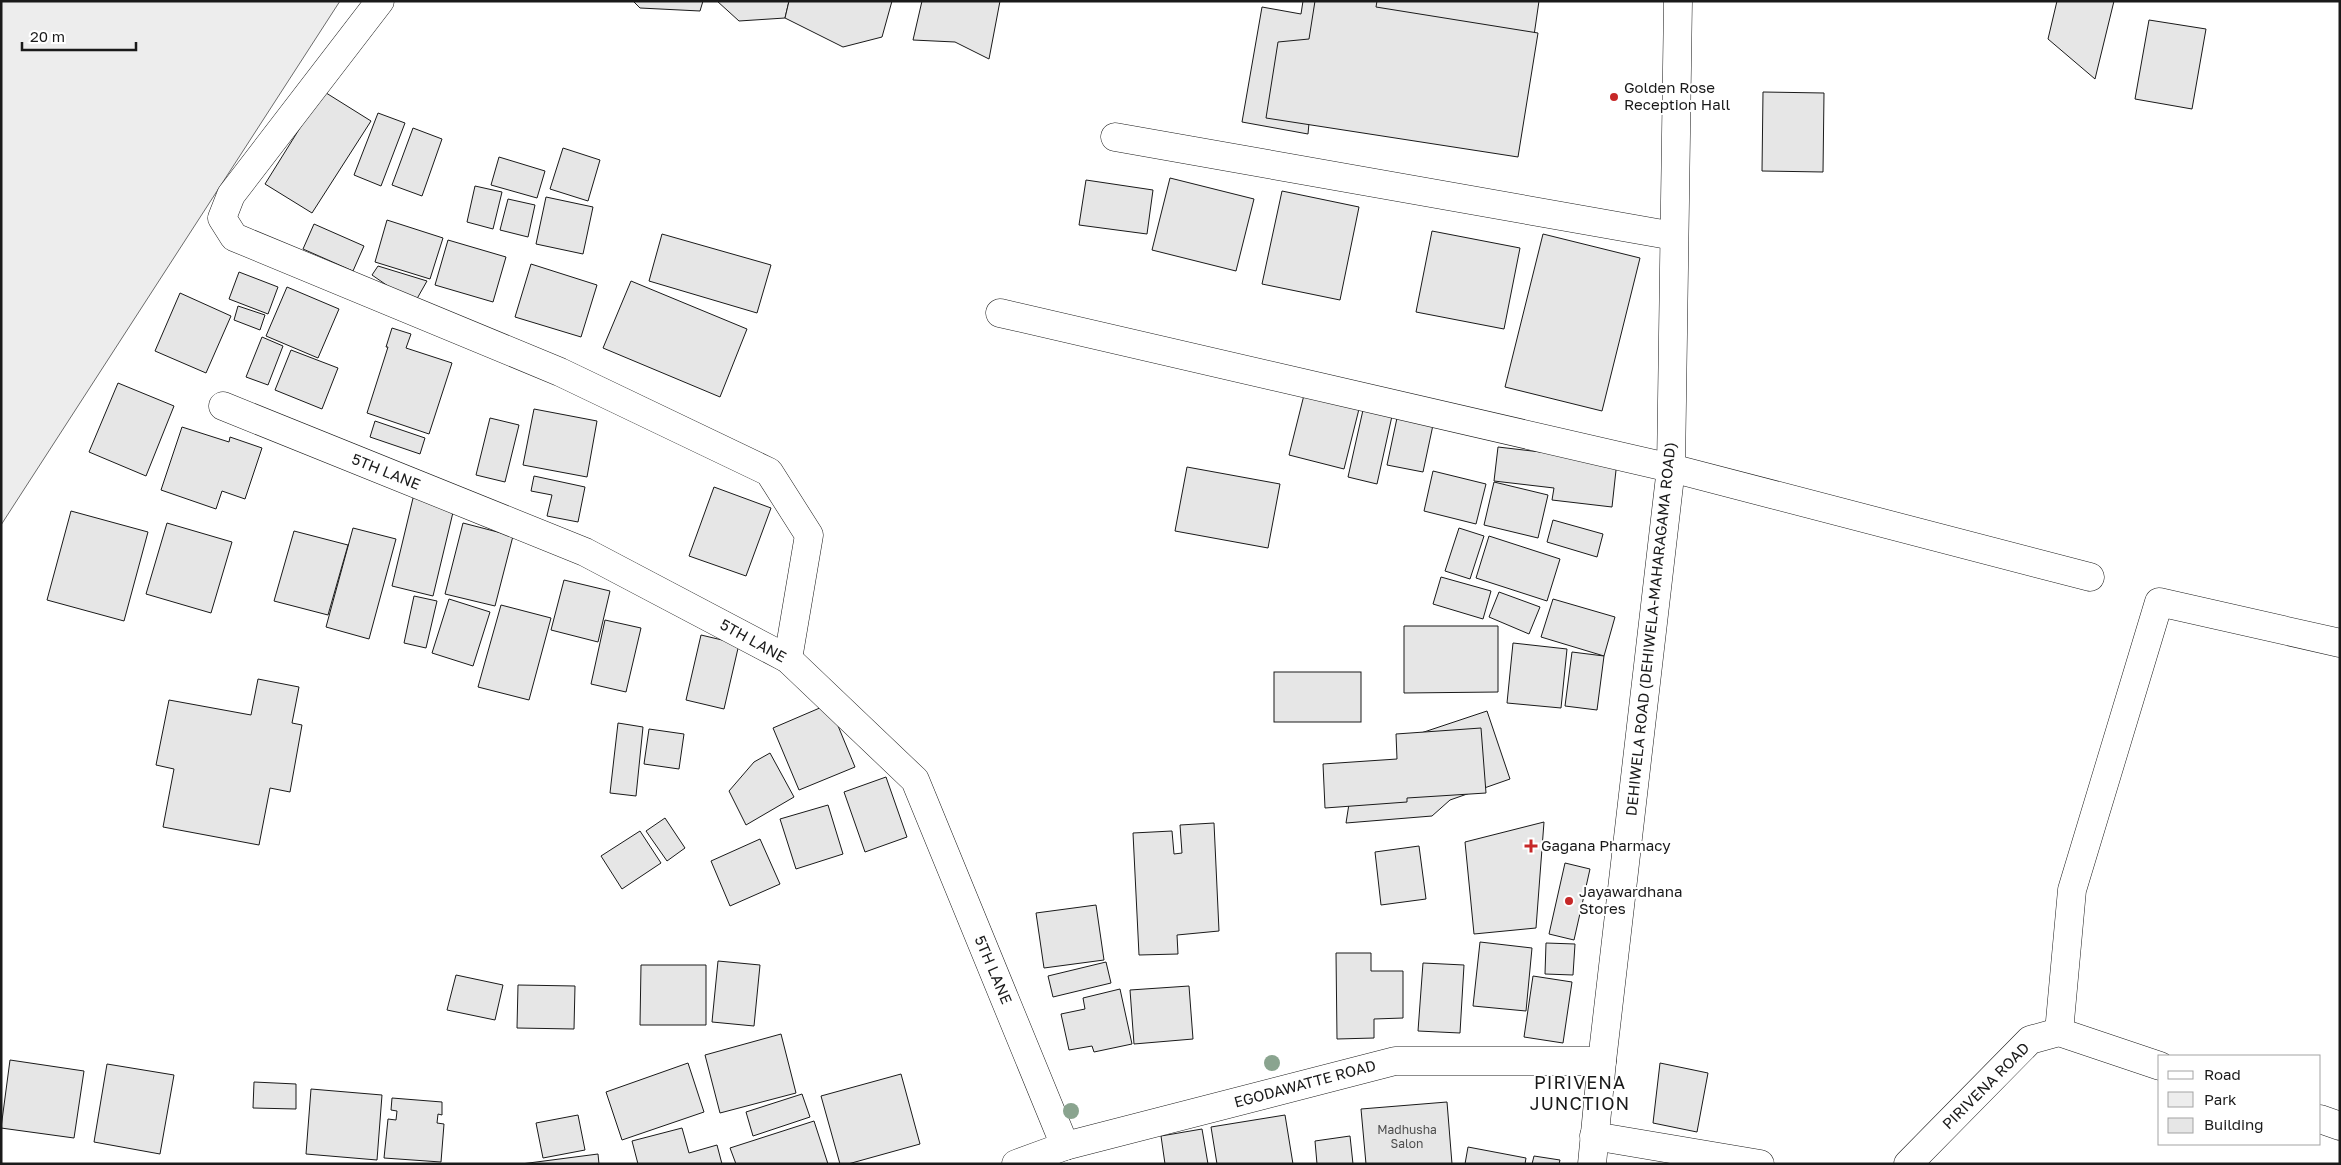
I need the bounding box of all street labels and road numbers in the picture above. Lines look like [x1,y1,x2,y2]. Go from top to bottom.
street label: DEHIWELA ROAD (DEHIWELA-MAHARAGAMA ROAD) [1621,441,1679,817]
street label: 5TH LANE [349,449,423,493]
street label: 5TH LANE [717,615,790,666]
street label: 5TH LANE [971,933,1016,1007]
street label: PIRIVENA ROAD [1938,1038,2032,1132]
street label: EGODAWATTE ROAD [1232,1055,1378,1111]

